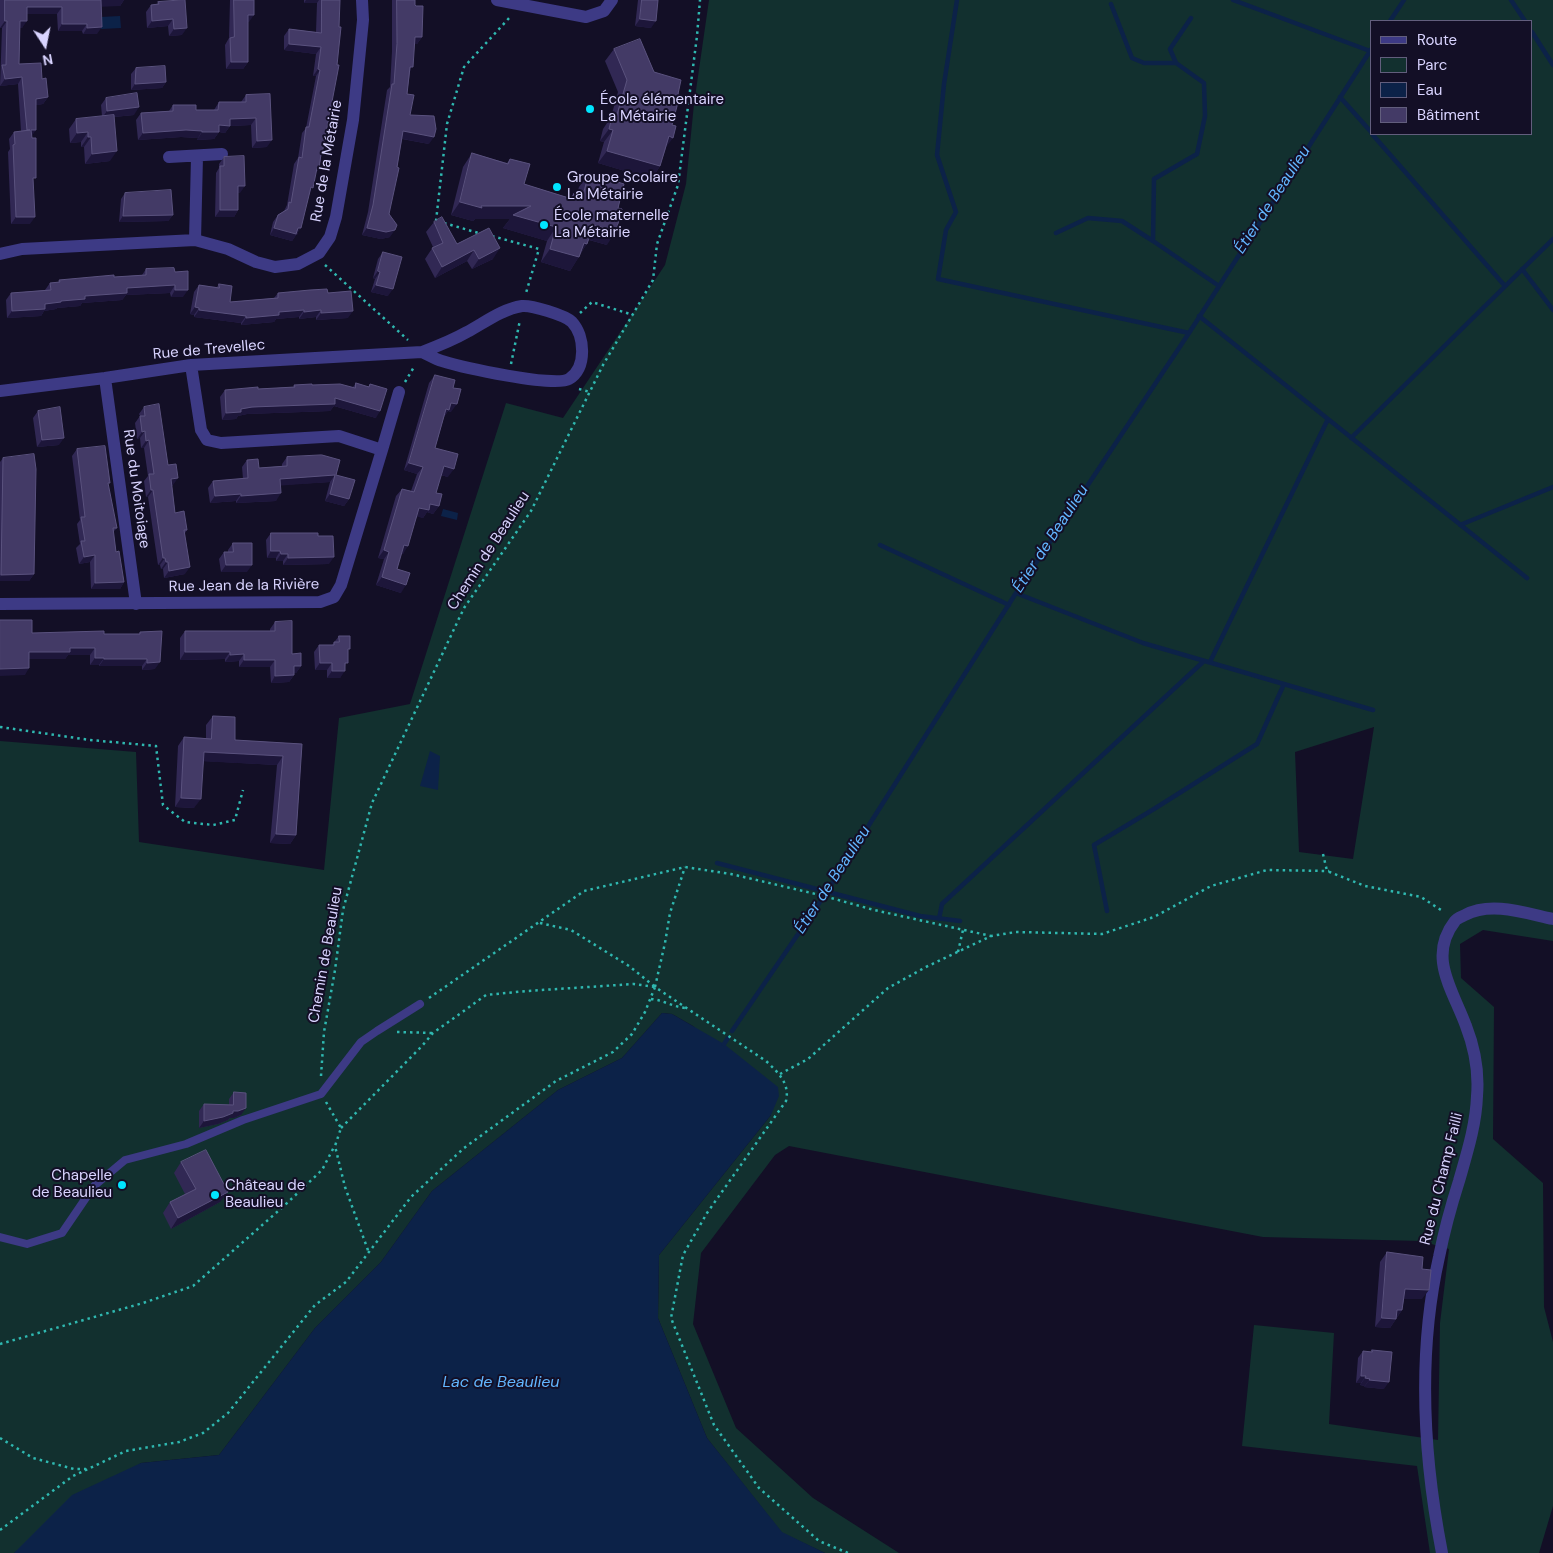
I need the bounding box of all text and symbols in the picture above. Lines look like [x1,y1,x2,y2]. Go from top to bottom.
north arrow [20,20,70,70]
legend [1370,20,1533,135]
text: Route [1417,30,1457,50]
text: N [41,50,55,70]
text: Parc [1417,55,1447,75]
text: Eau [1417,80,1442,100]
place label: École élémentaire La Métairie [600,91,724,126]
street label: Rue de la Métairie [307,99,347,223]
marker: École élémentaire La Métairie [584,103,596,115]
text: Bâtiment [1417,105,1480,125]
water label: Étier de Beaulieu [1231,143,1315,257]
place label: Groupe Scolaire La Métairie [567,169,678,204]
marker: Groupe Scolaire La Métairie [551,181,563,193]
place label: École maternelle La Métairie [554,207,669,242]
marker: École maternelle La Métairie [538,219,550,231]
street label: Rue de Trevellec [152,336,266,364]
street label: Rue du Moitoiage [119,428,153,550]
water label: Étier de Beaulieu [1009,482,1093,596]
street label: Chemin de Beaulieu [444,488,534,614]
street label: Rue Jean de la Rivière [169,576,319,596]
water label: Étier de Beaulieu [791,823,875,937]
street label: Chemin de Beaulieu [305,886,347,1024]
street label: Rue du Champ Failli [1417,1111,1467,1247]
place label: Chapelle de Beaulieu [32,1167,112,1202]
place label: Château de Beaulieu [225,1177,305,1212]
marker: Chapelle de Beaulieu [116,1179,128,1191]
marker: Château de Beaulieu [209,1189,221,1201]
water label: Lac de Beaulieu [442,1373,560,1393]

